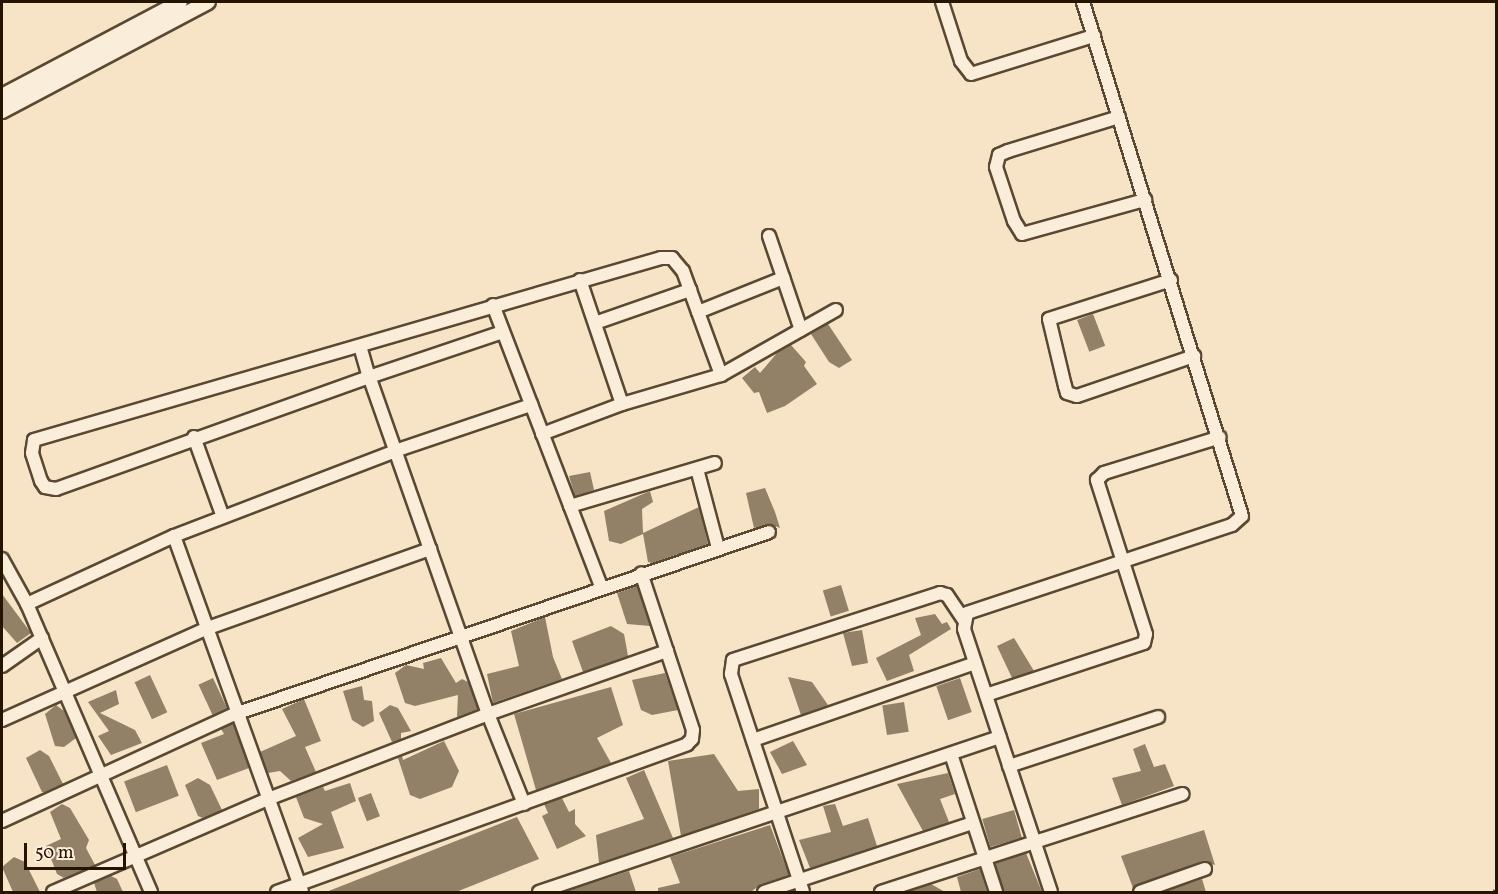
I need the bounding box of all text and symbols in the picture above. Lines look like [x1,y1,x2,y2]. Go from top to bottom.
scale bar [27,831,129,869]
text: 50 m [35,841,74,866]

